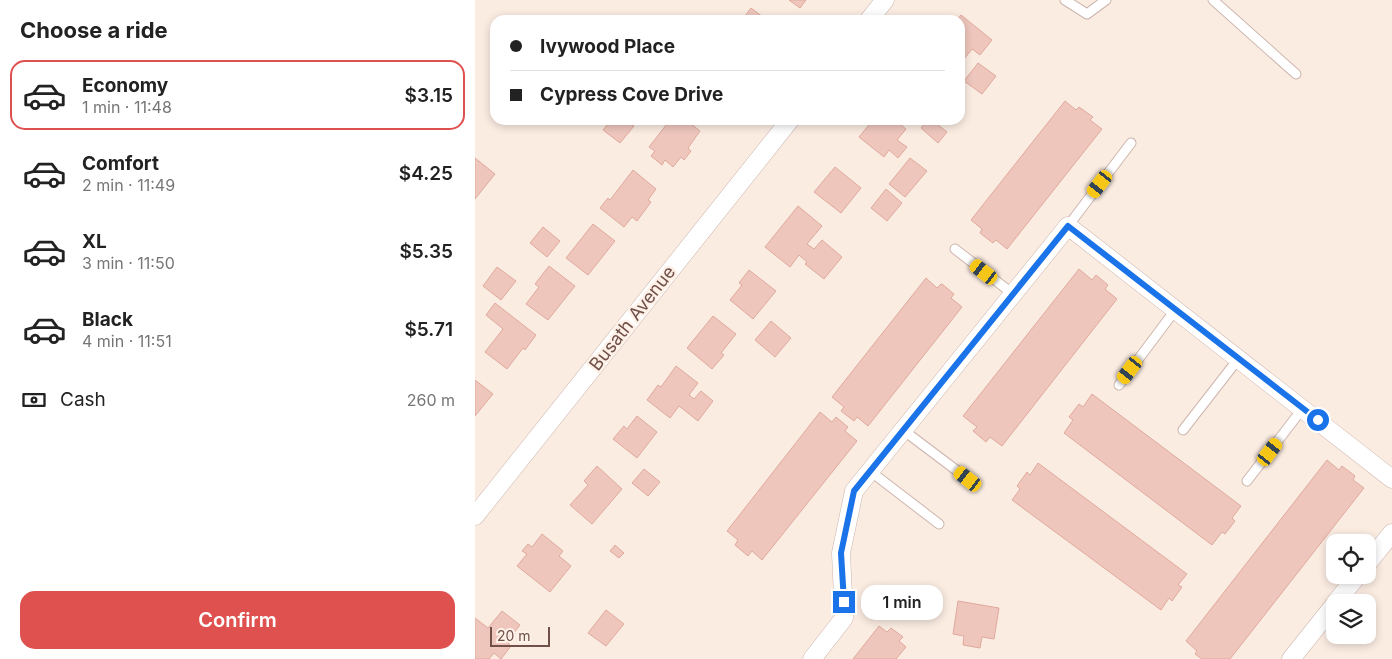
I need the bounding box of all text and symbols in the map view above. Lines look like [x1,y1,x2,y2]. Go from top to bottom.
text: Choose a ride [20,17,168,43]
text: Ivywood Place [540,35,675,58]
icon: car [22,73,67,118]
text: Economy [82,74,168,97]
text: Cypress Cove Drive [540,83,723,106]
text: $3.15 [405,84,453,107]
text: 1 min · 11:48 [82,97,172,117]
icon: car [22,151,67,196]
text: Comfort [82,152,159,175]
text: $4.25 [399,162,453,185]
car [1084,168,1115,200]
text: 2 min · 11:49 [82,175,175,195]
icon: car [22,229,67,274]
text: XL [82,230,107,253]
text: $5.35 [400,240,453,263]
text: 3 min · 11:50 [82,253,175,273]
car [967,257,1000,287]
street label: Busath Avenue [585,262,679,374]
icon: car [22,307,67,352]
text: Black [82,308,133,331]
text: $5.71 [405,318,453,341]
text: 4 min · 11:51 [82,331,172,351]
car [1114,354,1145,386]
icon: cash [20,386,48,414]
text: Cash [60,388,106,411]
text: 260 m [407,390,455,410]
route start [1307,409,1329,431]
car [1254,436,1285,468]
car [951,464,984,494]
map controls [1326,534,1376,644]
button: locate [1326,534,1376,584]
callout: 1 min [861,584,944,620]
button: Confirm [20,591,455,649]
route end [833,591,855,613]
text: 1 min [882,592,922,612]
button: layers [1326,594,1376,644]
scale bar [490,624,550,647]
text: 20 m [497,627,531,644]

